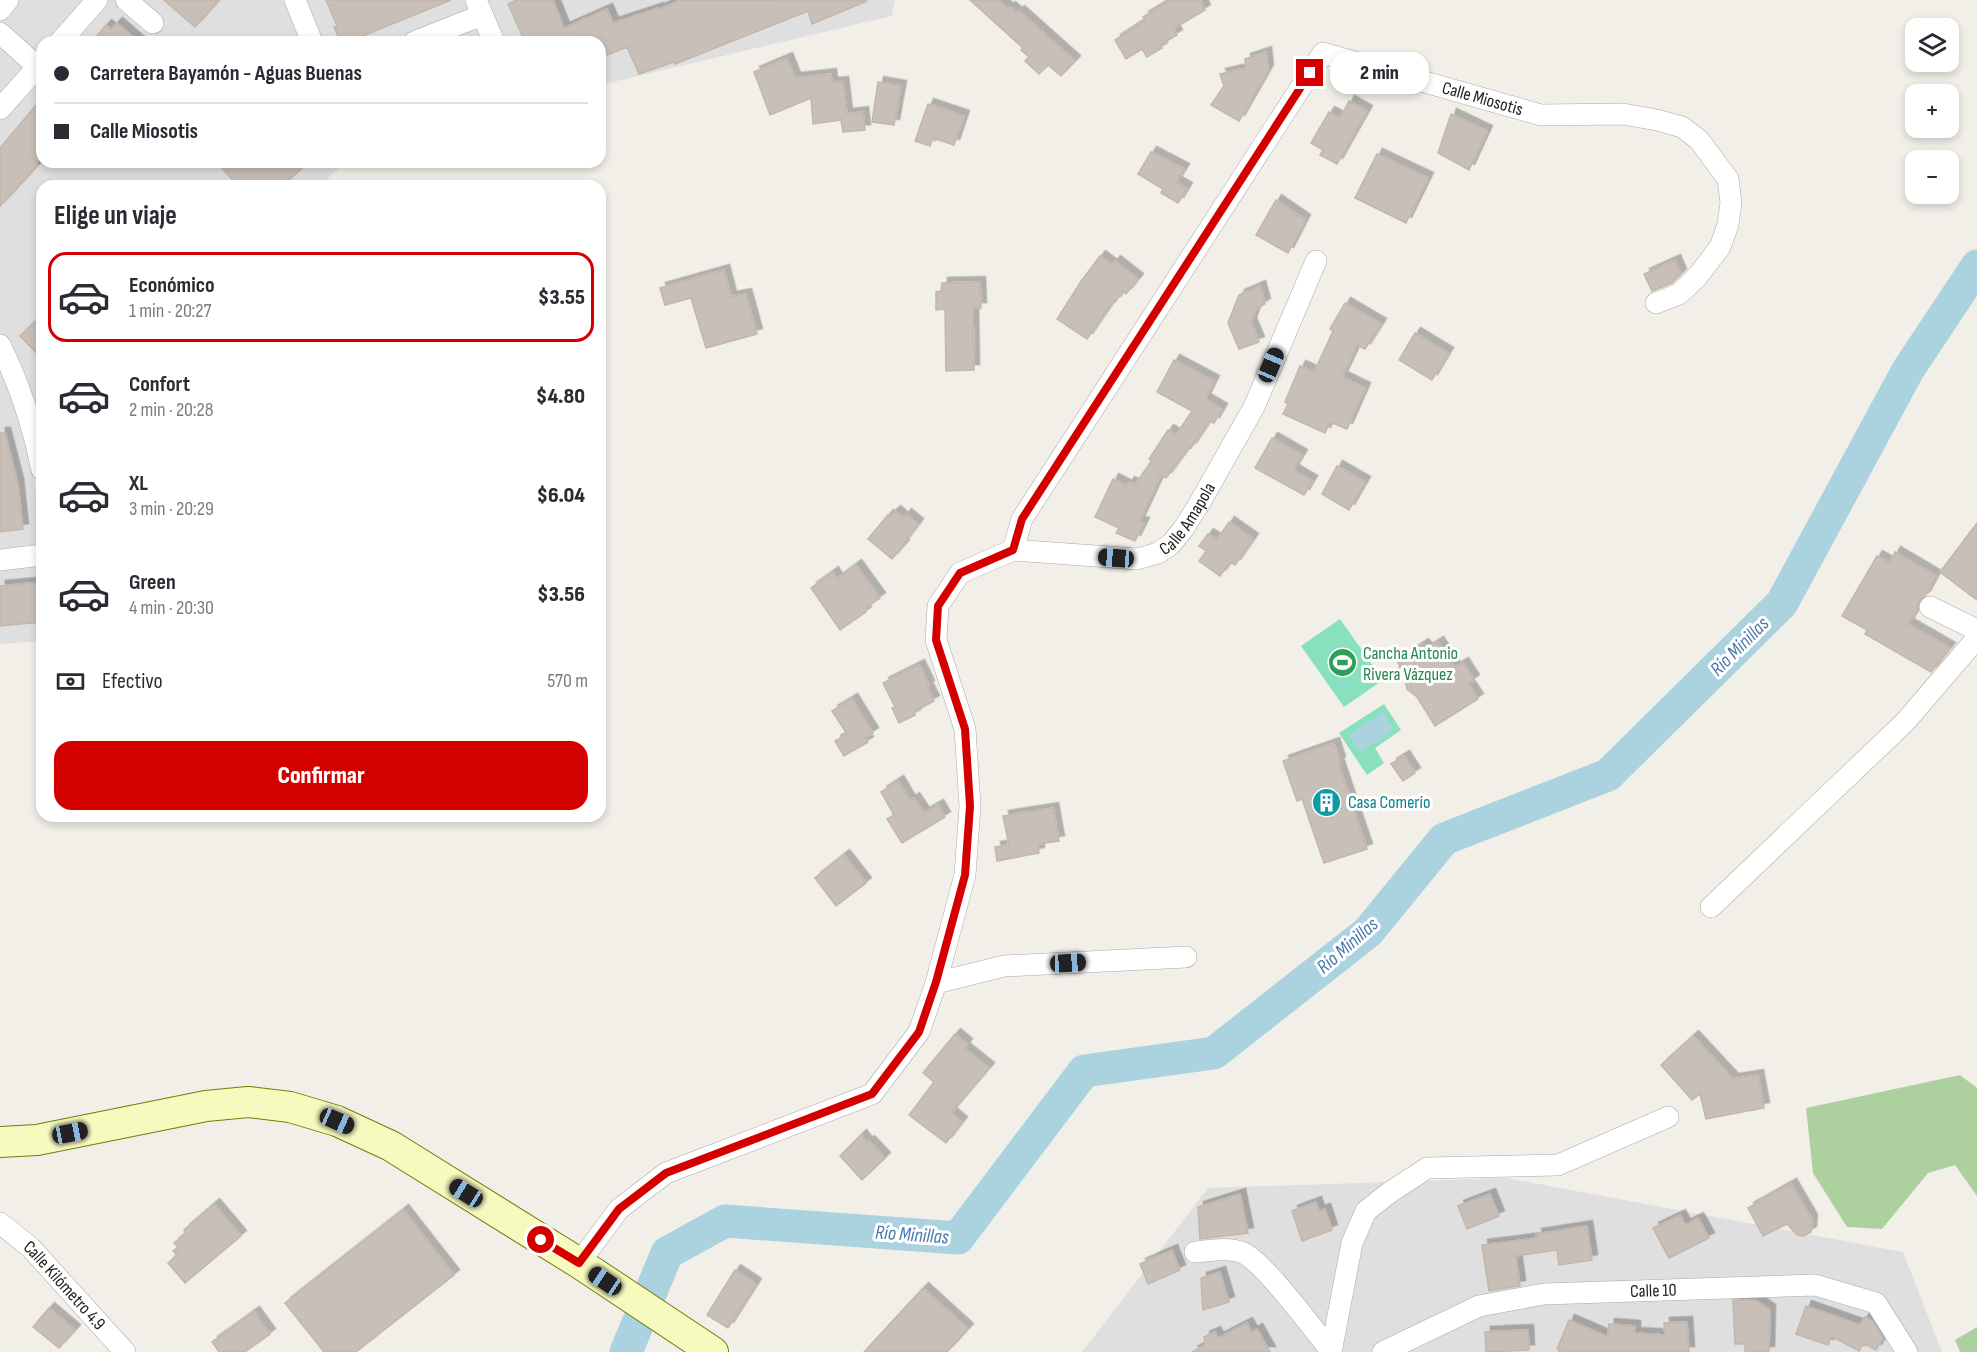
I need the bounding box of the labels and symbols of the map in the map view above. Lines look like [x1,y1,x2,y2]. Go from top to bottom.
callout: 2 min [1331,52,1430,94]
route end [1296,59,1323,86]
street label: Calle Miosotis [1440,77,1525,120]
car [1256,345,1286,385]
street label: Calle Amapola [1155,479,1220,560]
car [1097,548,1135,568]
water label: Río Minillas [1705,612,1774,681]
place label: Cancha Antonio Rivera Vázquez [1363,643,1458,685]
sports icon: Cancha Antonio Rivera Vázquez [1326,647,1358,679]
building icon: Casa Comerío [1311,786,1343,818]
place label: Casa Comerío [1348,792,1430,813]
water label: Río Minillas [1312,913,1383,979]
car [1050,953,1086,973]
car [317,1105,357,1137]
car [51,1121,89,1145]
car [446,1176,486,1210]
water label: Río Minillas [874,1220,950,1250]
route start [527,1226,554,1253]
street label: Calle Kilómetro 4.9 [19,1236,110,1334]
car [585,1263,625,1299]
street label: Calle 10 [1630,1280,1677,1302]

